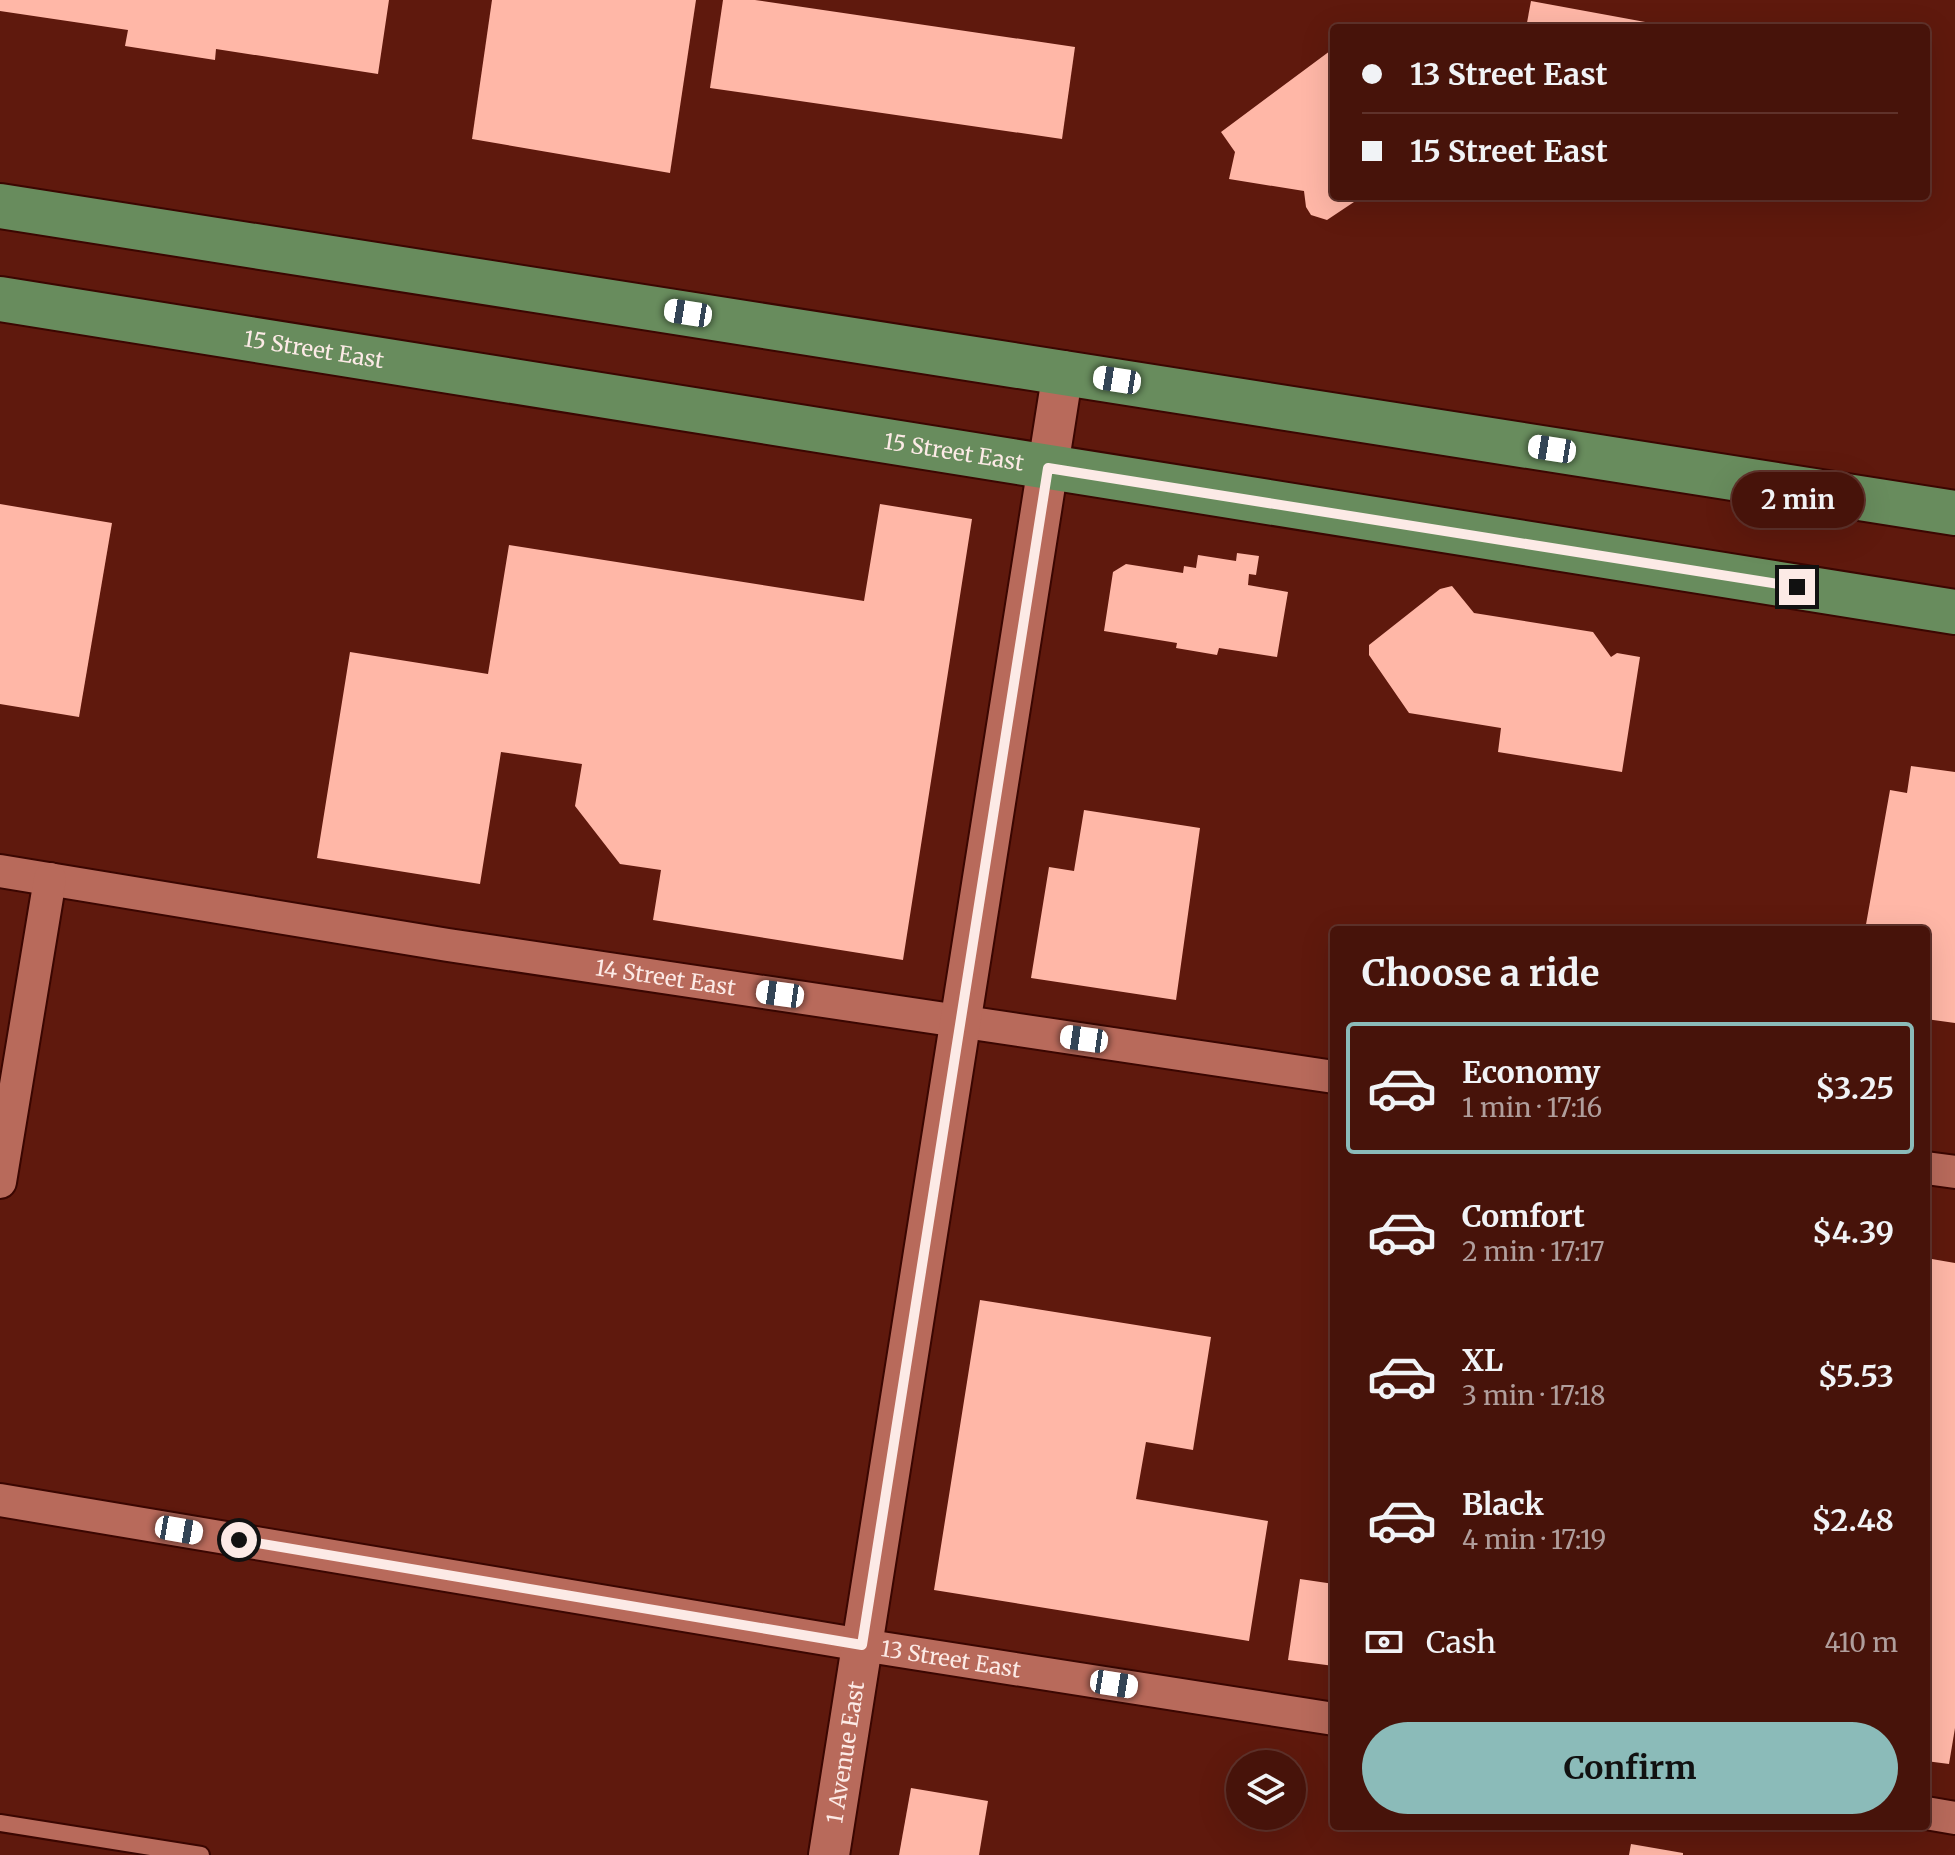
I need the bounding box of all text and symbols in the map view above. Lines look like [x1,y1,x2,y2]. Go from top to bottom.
text: 13 Street East [1410,55,1608,93]
text: 15 Street East [1410,132,1608,170]
car [662,297,714,329]
street label: 15 Street East [242,324,386,374]
car [1091,364,1143,396]
street label: 15 Street East [882,427,1026,477]
car [1526,433,1578,465]
callout: 2 min [1731,471,1863,527]
text: 2 min [1761,483,1835,516]
route end [1779,569,1815,605]
text: Choose a ride [1362,951,1599,996]
street label: 14 Street East [593,953,738,1002]
car [755,979,805,1009]
car [1059,1024,1109,1054]
icon: car [1366,1052,1438,1124]
text: Economy [1462,1053,1600,1091]
text: $3.25 [1815,1069,1894,1107]
text: 1 min · 17:16 [1462,1091,1602,1124]
icon: car [1366,1196,1438,1268]
text: Comfort [1462,1197,1585,1235]
text: $4.39 [1812,1213,1894,1251]
text: 2 min · 17:17 [1462,1235,1605,1268]
icon: car [1366,1340,1438,1412]
text: XL [1462,1341,1503,1379]
text: $5.53 [1818,1357,1894,1395]
text: 3 min · 17:18 [1462,1379,1605,1412]
icon: car [1366,1484,1438,1556]
text: Black [1462,1485,1544,1523]
text: $2.48 [1811,1501,1894,1539]
car [153,1514,205,1546]
route start [221,1522,257,1558]
text: 4 min · 17:19 [1462,1523,1606,1556]
icon: cash [1362,1620,1406,1664]
text: Cash [1426,1623,1496,1661]
text: 410 m [1824,1626,1898,1659]
street label: 13 Street East [879,1634,1023,1684]
car [1088,1668,1140,1700]
street label: 1 Avenue East [820,1679,870,1825]
button: Confirm [1362,1722,1898,1814]
map controls [1226,1750,1306,1830]
button: layers [1226,1750,1306,1830]

